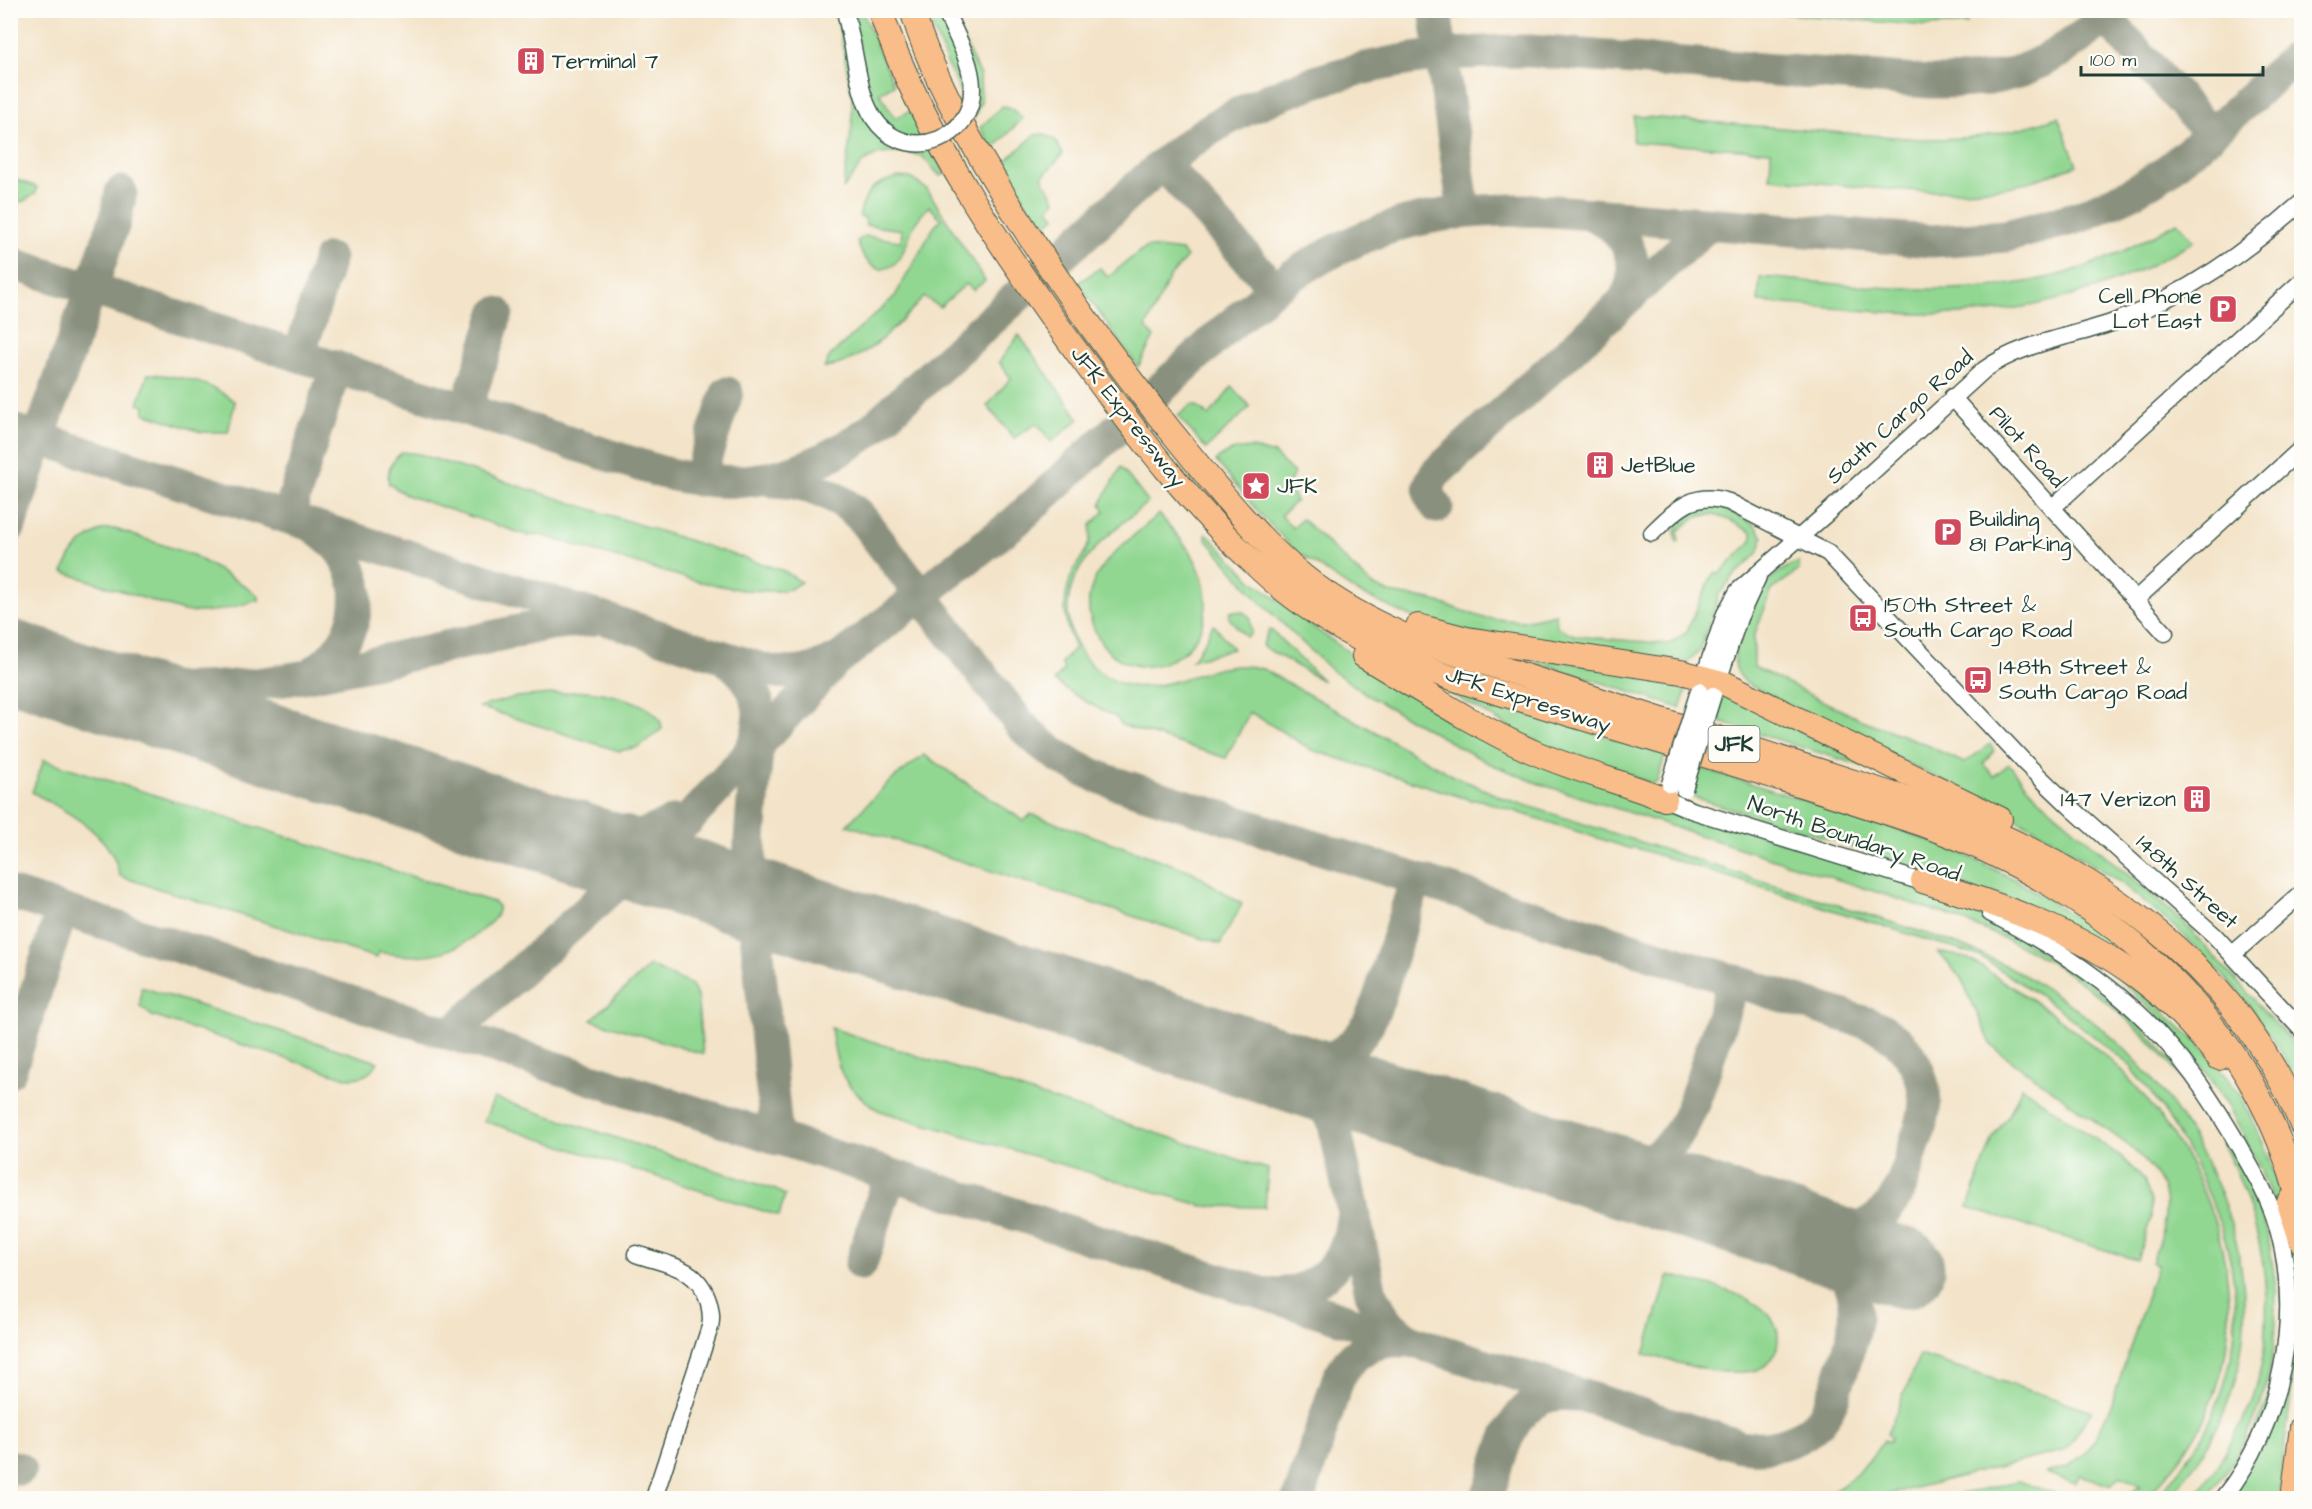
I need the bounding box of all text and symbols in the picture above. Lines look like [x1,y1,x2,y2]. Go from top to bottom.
scale bar [2081,39,2262,77]
building icon: Terminal 7 [515,45,547,77]
place label: Terminal 7 [552,46,659,77]
text: 100 m [2090,48,2136,73]
place label: Cell Phone Lot East [2099,281,2202,337]
parking icon: Cell Phone Lot East [2207,293,2239,325]
street label: JFK Expressway [1062,340,1193,495]
street label: South Cargo Road [1820,342,1981,492]
street label: Pilot Road [1982,399,2072,495]
building icon: JetBlue [1584,449,1616,481]
place label: JetBlue [1621,450,1696,481]
place icon: JFK [1240,470,1272,502]
place label: JFK [1277,471,1318,502]
place label: Building 81 Parking [1969,504,2071,561]
parking icon: Building 81 Parking [1932,516,1964,548]
place label: 150th Street & South Cargo Road [1884,590,2072,647]
bus stop icon: 150th Street & South Cargo Road [1847,602,1879,634]
place label: 148th Street & South Cargo Road [1999,652,2187,709]
street label: JFK Expressway [1441,659,1614,742]
bus stop icon: 148th Street & South Cargo Road [1962,664,1994,696]
road number: JFK [1708,726,1760,762]
building icon: 147 Verizon [2181,783,2213,815]
place label: 147 Verizon [2060,784,2176,815]
street label: North Boundary Road [1743,788,1965,891]
street label: 148th Street [2129,827,2245,937]

